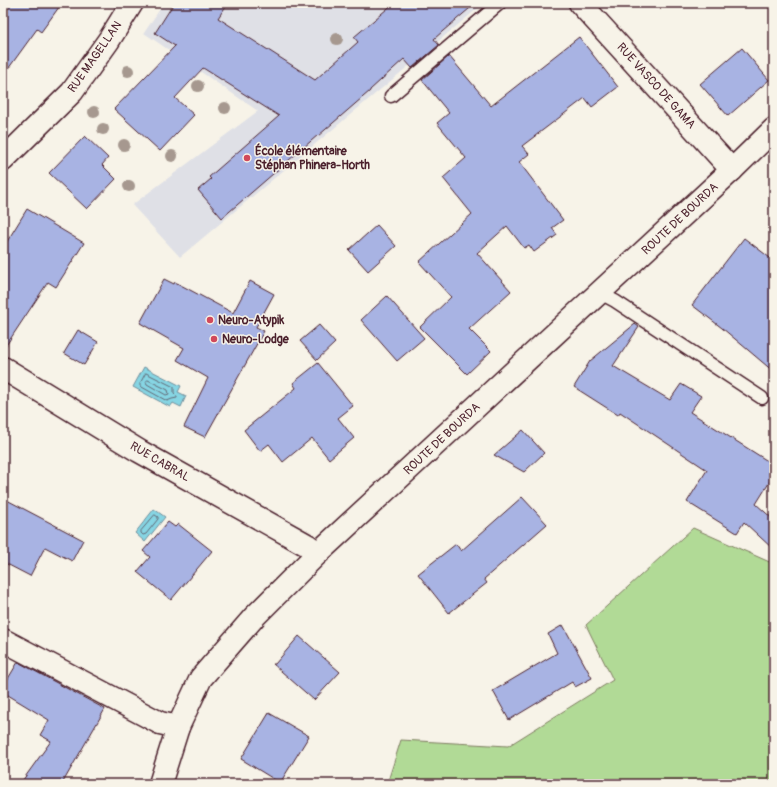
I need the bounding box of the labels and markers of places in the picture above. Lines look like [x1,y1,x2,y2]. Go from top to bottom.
place label: École élémentaire Stéphan Phinera-Horth [255,143,370,173]
marker: École élémentaire Stéphan Phinera-Horth [242,153,252,163]
place label: Neuro-Atypik [218,313,285,328]
marker: Neuro-Atypik [205,315,215,325]
place label: Neuro-Lodge [222,332,290,347]
marker: Neuro-Lodge [209,334,219,344]

